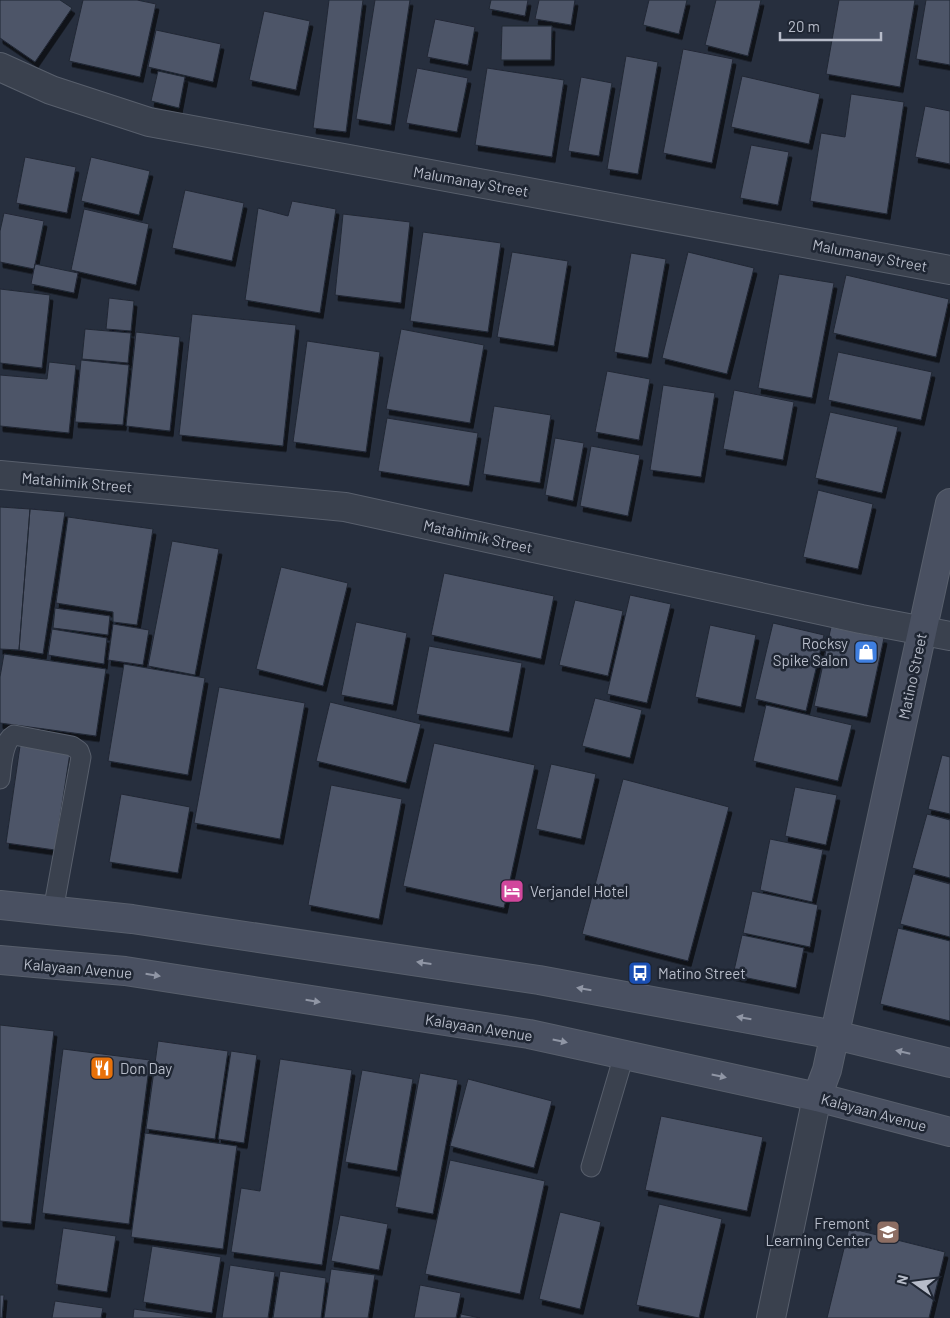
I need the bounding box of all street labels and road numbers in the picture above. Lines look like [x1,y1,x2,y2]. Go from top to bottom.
street label: Malumanay Street [412,162,530,200]
street label: Malumanay Street [811,235,929,275]
street label: Matahimik Street [21,468,133,496]
street label: Matahimik Street [422,516,534,556]
street label: Matino Street [894,631,930,721]
street label: Kalayaan Avenue [23,954,133,982]
street label: Kalayaan Avenue [424,1010,534,1044]
street label: Kalayaan Avenue [819,1089,929,1135]

